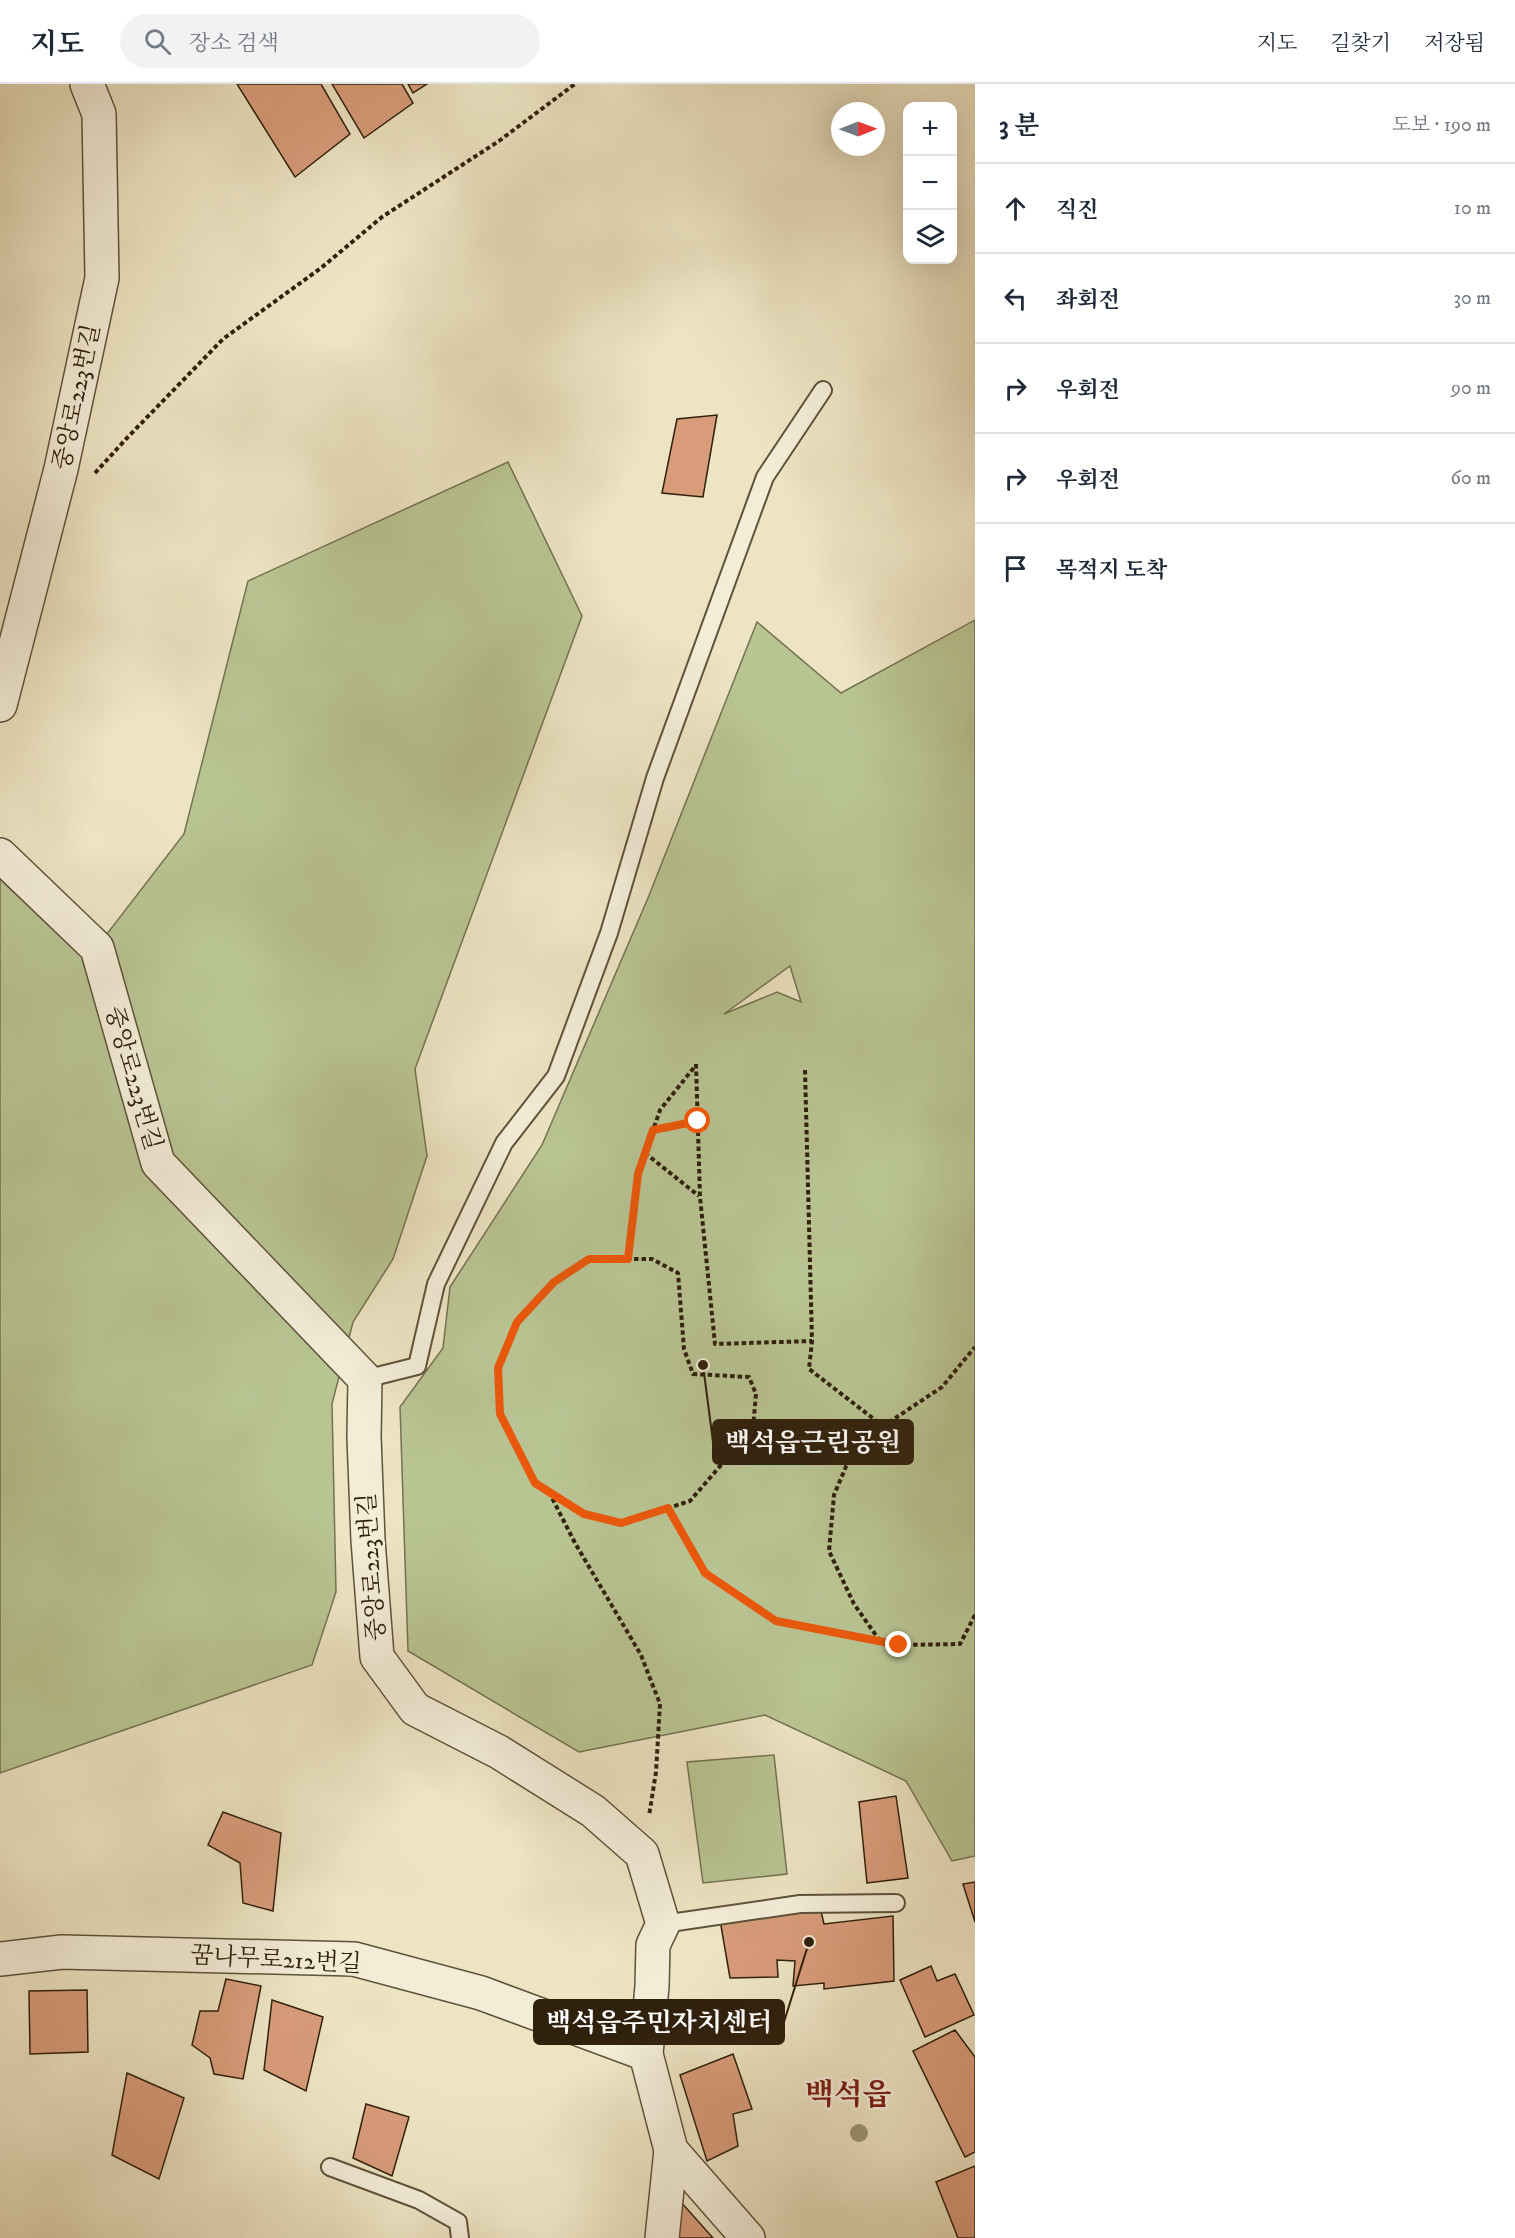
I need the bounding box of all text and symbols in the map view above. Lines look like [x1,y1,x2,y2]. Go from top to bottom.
search box [120,14,540,68]
icon: search [141,25,174,58]
text: 지도 [30,27,84,62]
text: 장소 검색 [189,30,279,57]
text: 지도 [1257,31,1297,57]
text: 길찾기 [1330,31,1391,57]
text: 저장됨 [1424,31,1485,57]
north arrow [831,102,885,156]
map controls [903,102,957,264]
button: + [903,102,957,156]
text: 3 분 [999,110,1039,143]
text: 도보 · 190 m [1392,113,1491,138]
button: − [903,156,957,210]
icon: ahead [999,192,1032,225]
text: 10 m [1454,196,1491,221]
text: 직진 [1056,197,1099,224]
button: layers [903,210,957,264]
icon: left [999,282,1032,315]
text: 30 m [1453,286,1491,311]
text: 좌회전 [1056,287,1120,314]
street label: 중앙로223번길 [47,321,107,473]
icon: right [999,372,1032,405]
text: 90 m [1451,376,1491,401]
text: 우회전 [1056,377,1120,404]
icon: right [999,462,1032,495]
text: 60 m [1451,466,1491,491]
text: 우회전 [1056,467,1120,494]
icon: arrive [999,552,1032,585]
text: 목적지 도착 [1056,557,1167,584]
street label: 중앙로223번길 [98,1003,168,1154]
route start [684,1107,710,1133]
callout: 백석읍근린공원 [713,1420,913,1464]
text: 백석읍근린공원 [725,1427,901,1460]
street label: 중앙로223번길 [352,1492,392,1642]
route end [885,1631,911,1657]
street label: 꿈나무로212번길 [190,1941,362,1979]
callout: 백석읍주민자치센터 [534,2000,784,2044]
text: 백석읍주민자치센터 [546,2007,772,2040]
district label: 백석읍 [805,2077,891,2114]

